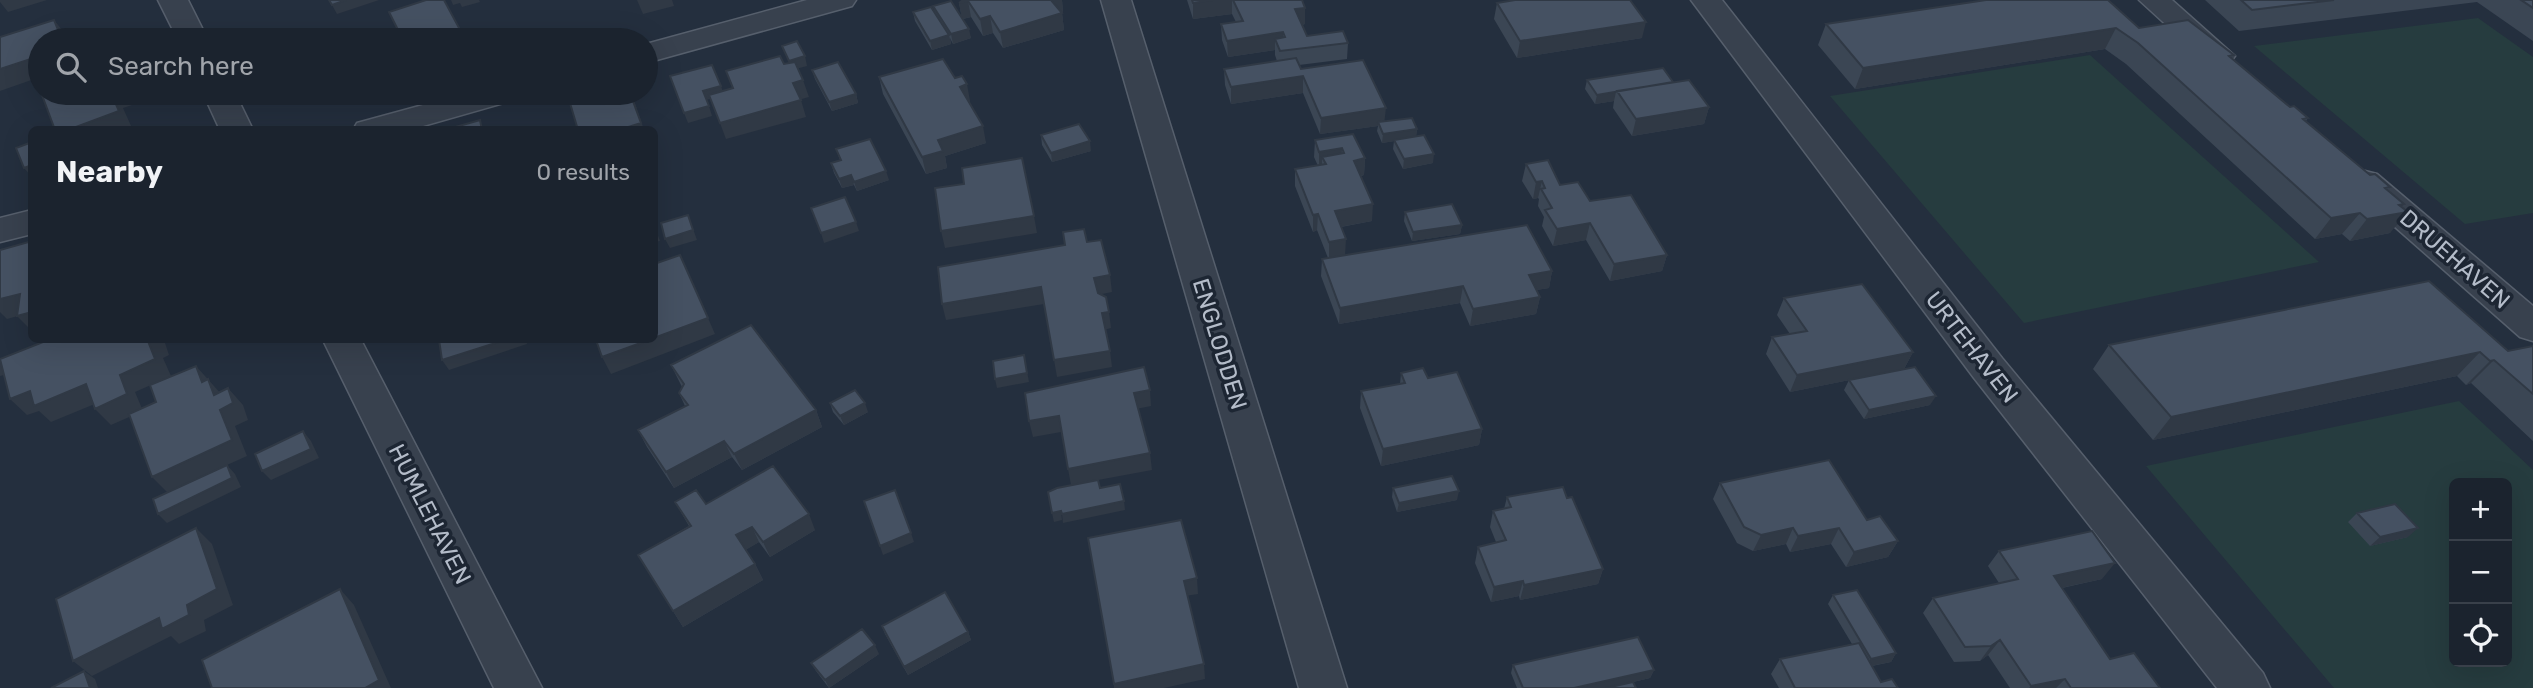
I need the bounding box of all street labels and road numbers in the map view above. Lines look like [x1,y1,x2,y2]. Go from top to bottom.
street label: DRUEHAVEN [2394,204,2516,314]
street label: ENGLODDEN [1187,275,1253,413]
street label: URTEHAVEN [1920,286,2024,408]
street label: HUMLEHAVEN [383,439,477,589]

